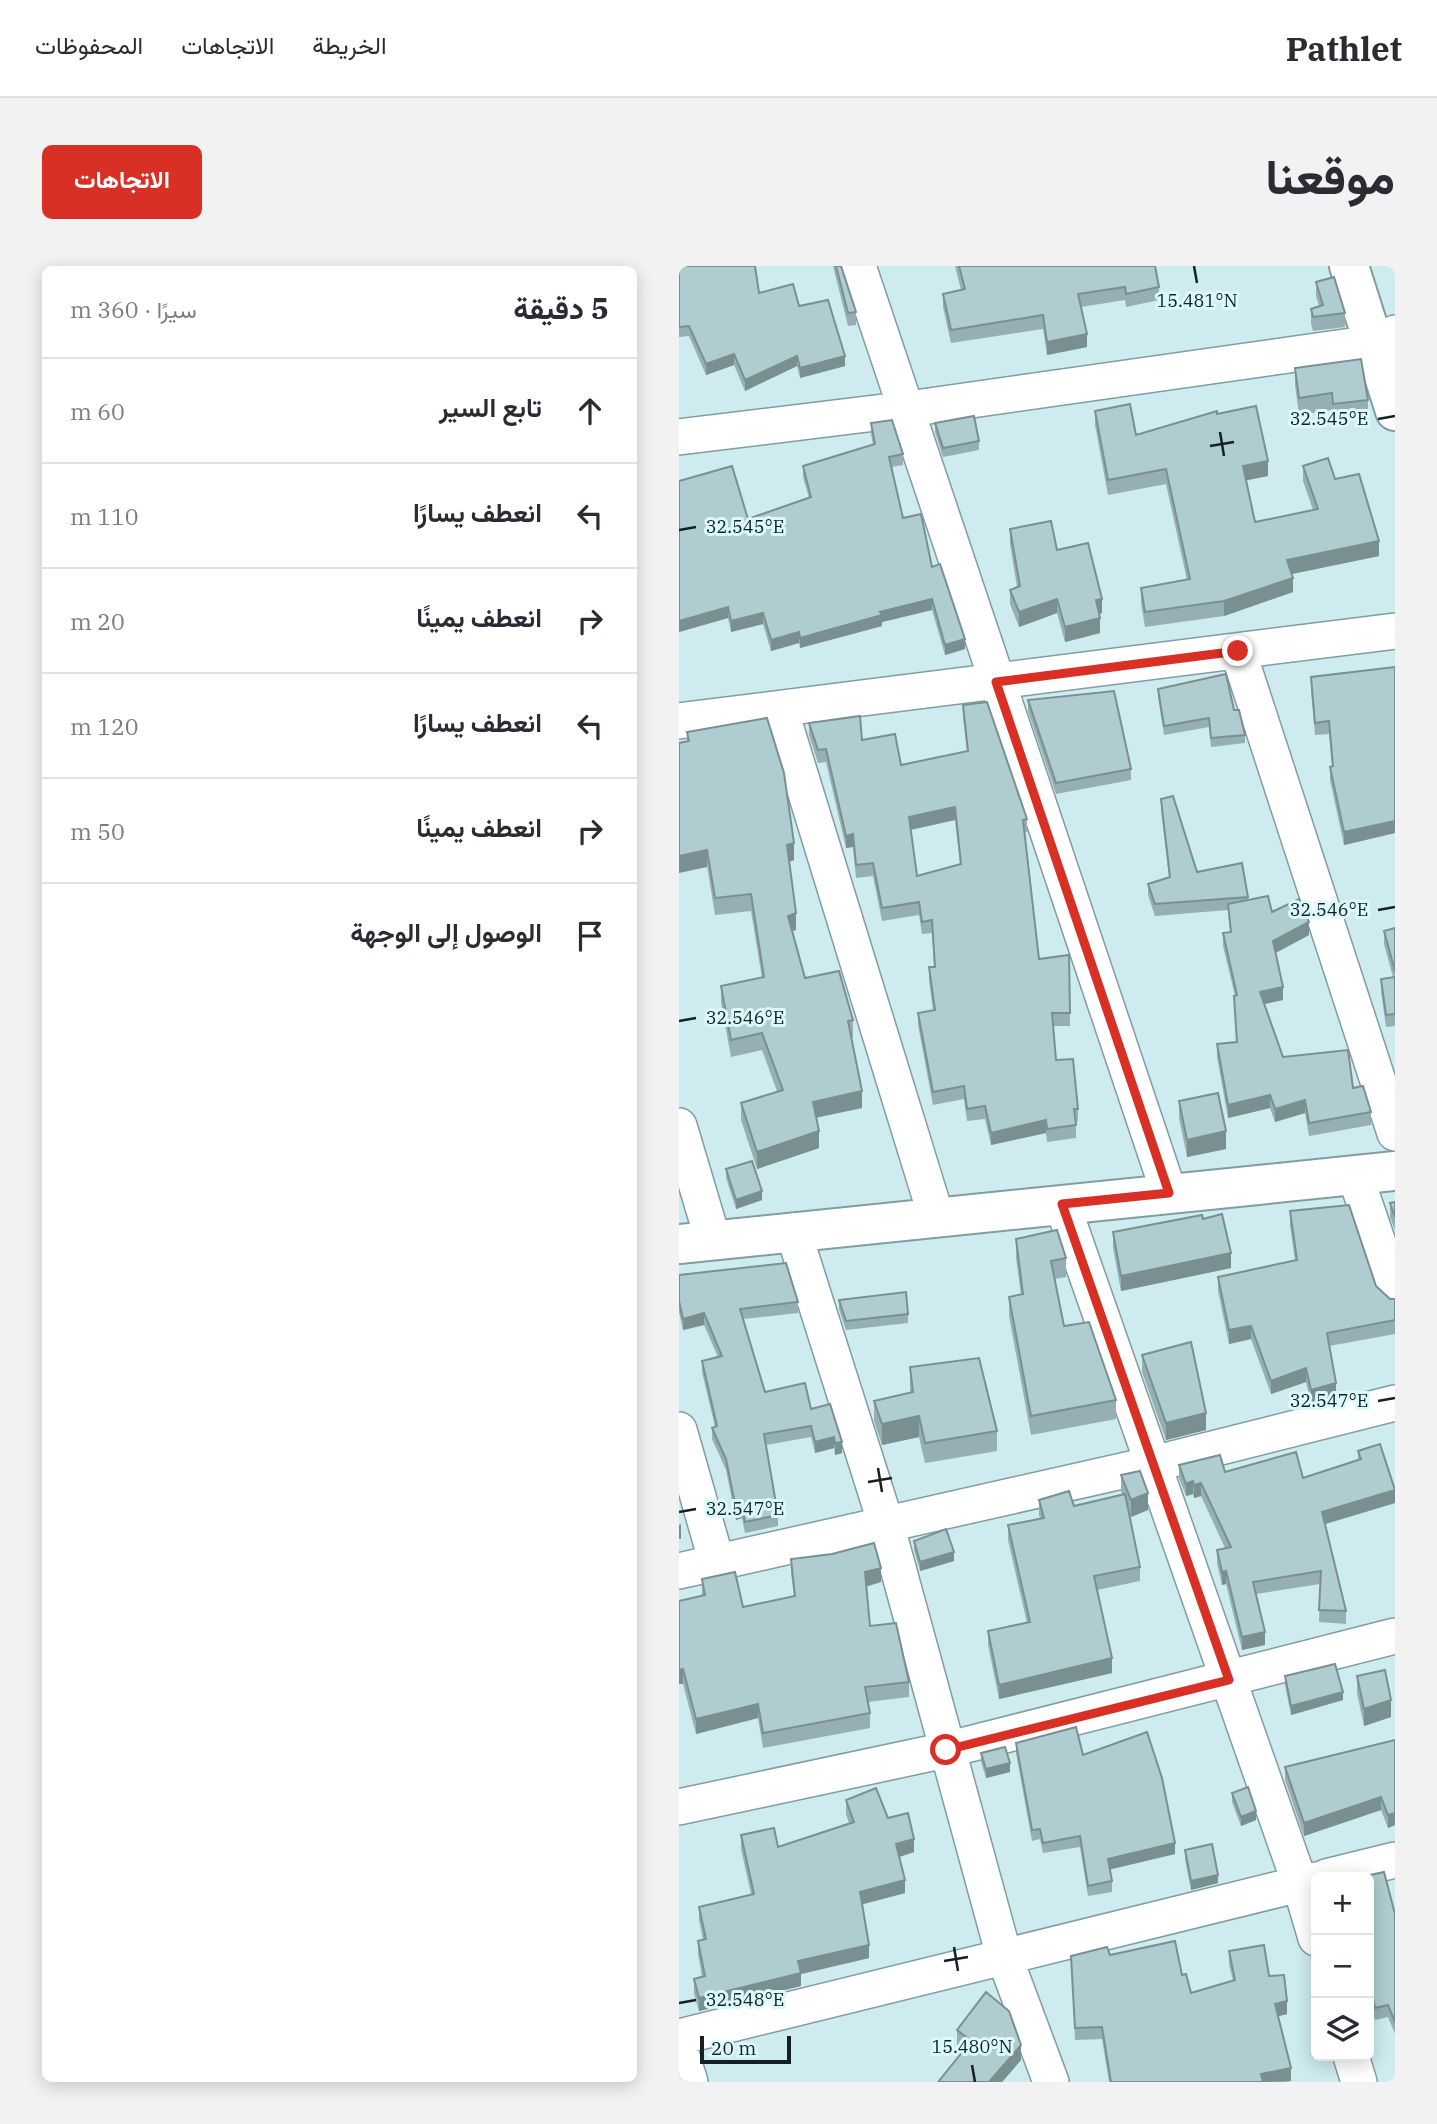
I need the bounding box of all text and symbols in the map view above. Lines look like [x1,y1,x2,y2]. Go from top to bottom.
text: Pathlet [1286,27,1402,70]
text: المحفوظات [35,29,143,61]
text: الاتجاهات [181,29,274,61]
text: الخريطة [312,29,387,61]
text: موقعنا [1265,144,1395,207]
button: الاتجاهات [42,145,202,219]
text: 5 دقيقة [513,288,609,327]
text: 15.481°N [1156,289,1238,312]
text: سيرًا · 360 m [70,294,197,324]
text: تابع السير [439,390,542,424]
icon: ahead [571,392,609,430]
text: 60 m [70,396,125,426]
text: 32.545°E [1290,407,1368,430]
text: انعطف يسارًا [413,495,542,529]
icon: left [571,497,609,535]
text: 110 m [70,501,139,531]
text: 32.545°E [706,515,784,538]
text: انعطف يمينًا [416,600,542,634]
icon: right [571,602,609,640]
text: 20 m [70,606,125,636]
route end [1222,635,1253,666]
text: انعطف يسارًا [413,705,542,739]
icon: left [571,707,609,745]
text: 120 m [70,711,139,741]
text: انعطف يمينًا [416,810,542,844]
icon: right [571,812,609,850]
text: 50 m [70,816,125,846]
text: 32.546°E [1290,898,1368,921]
text: الوصول إلى الوجهة [350,915,542,949]
icon: arrive [571,917,609,955]
text: 32.546°E [706,1006,784,1029]
text: 32.547°E [1290,1389,1368,1412]
text: 32.547°E [706,1497,784,1520]
route start [930,1734,961,1765]
map controls [1311,1872,1374,2061]
button: + [1311,1872,1374,1935]
button: − [1311,1935,1374,1998]
text: 32.548°E [706,1988,784,2011]
button: layers [1311,1998,1374,2061]
scale bar [700,2033,791,2065]
text: 15.480°N [931,2035,1013,2058]
text: 20 m [711,2036,756,2060]

